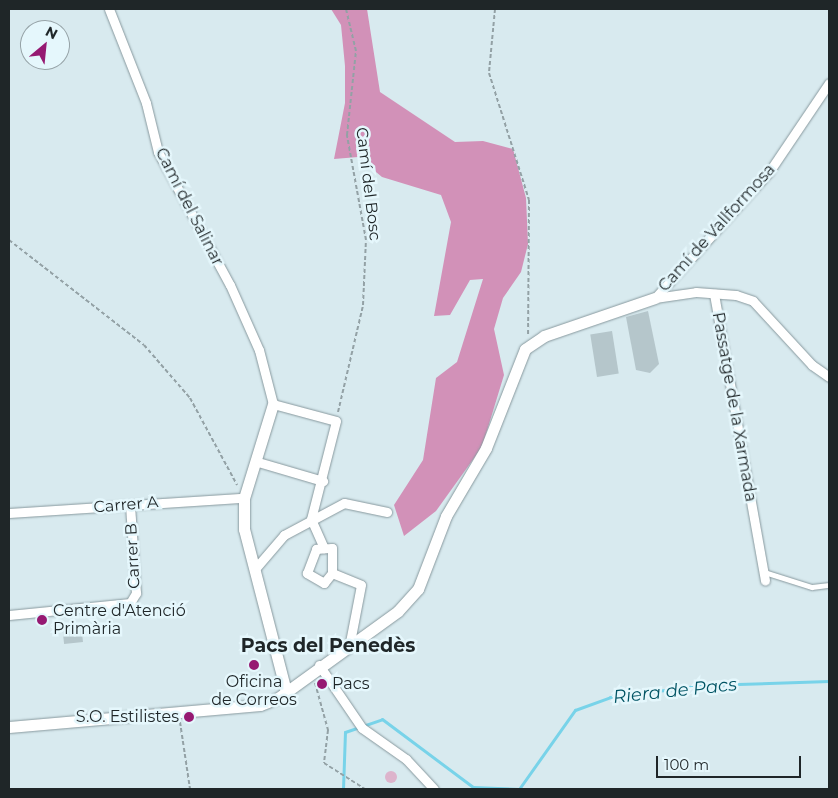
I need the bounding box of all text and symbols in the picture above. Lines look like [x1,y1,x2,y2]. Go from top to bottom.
north arrow [20,20,70,70]
text: N [42,22,61,43]
street label: Camí del Bosc [352,126,384,242]
street label: Camí del Salinar [151,145,227,269]
street label: Camí de Vallformosa [655,160,779,296]
street label: Passatge de la Xarmada [708,311,760,503]
street label: Carrer A [93,493,159,517]
street label: Carrer B [122,523,144,589]
place label: Centre d'Atenció Primària [53,601,186,639]
marker: Centre d'Atenció Primària [35,613,49,627]
district label: Pacs del Penedès [241,635,415,657]
marker: Oficina de Correos [248,659,260,671]
place label: Oficina de Correos [211,672,297,710]
place label: Pacs [332,674,370,694]
water label: Riera de Pacs [612,674,738,708]
marker: Pacs [316,678,328,690]
place label: S.O. Estilistes [76,707,179,727]
marker: S.O. Estilistes [183,711,195,723]
scale bar [658,746,803,778]
text: 100 m [664,755,709,774]

